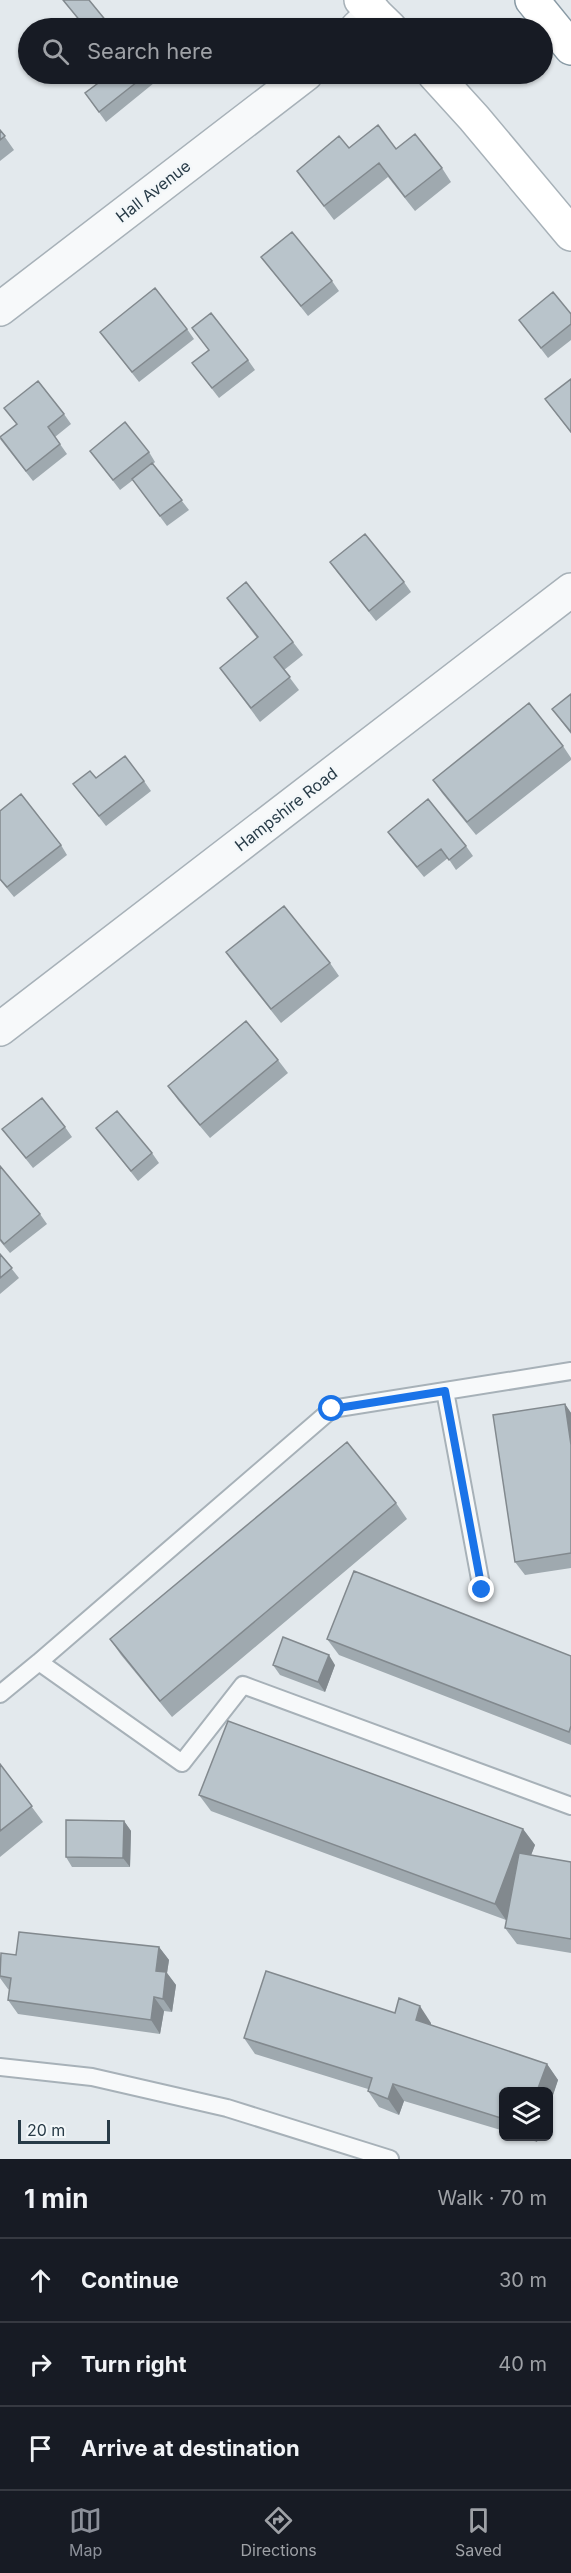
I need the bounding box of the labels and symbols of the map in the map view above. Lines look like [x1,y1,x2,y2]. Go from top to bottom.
street label: Hall Avenue [112,156,194,226]
street label: Hampshire Road [231,763,341,855]
route start [318,1395,344,1421]
route end [468,1576,494,1602]
scale bar [18,2117,110,2144]

